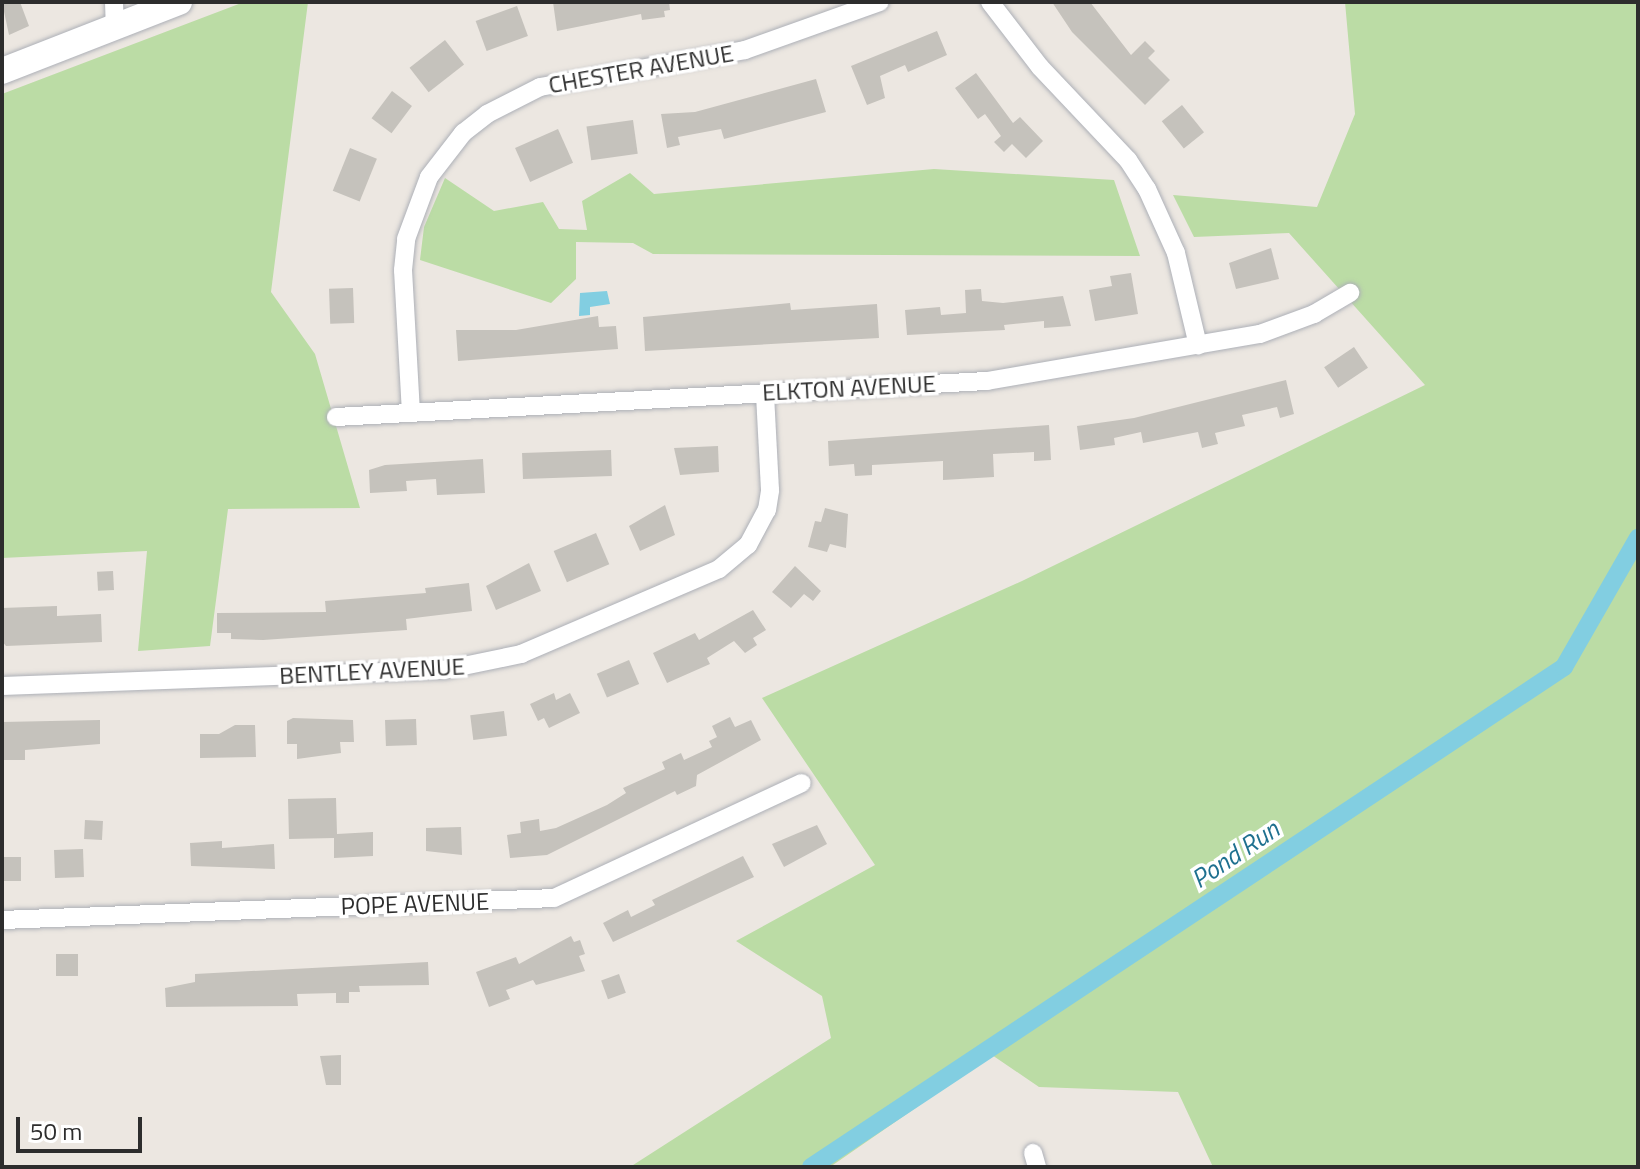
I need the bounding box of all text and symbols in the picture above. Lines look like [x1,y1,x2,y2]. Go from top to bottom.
street label: CHESTER AVENUE [546,39,736,99]
street label: ELKTON AVENUE [761,369,937,407]
street label: BENTLEY AVENUE [279,652,465,690]
water label: Pond Run [1185,813,1285,895]
street label: POPE AVENUE [340,887,490,921]
scale bar [20,1101,146,1151]
text: 50 m [30,1113,82,1149]

